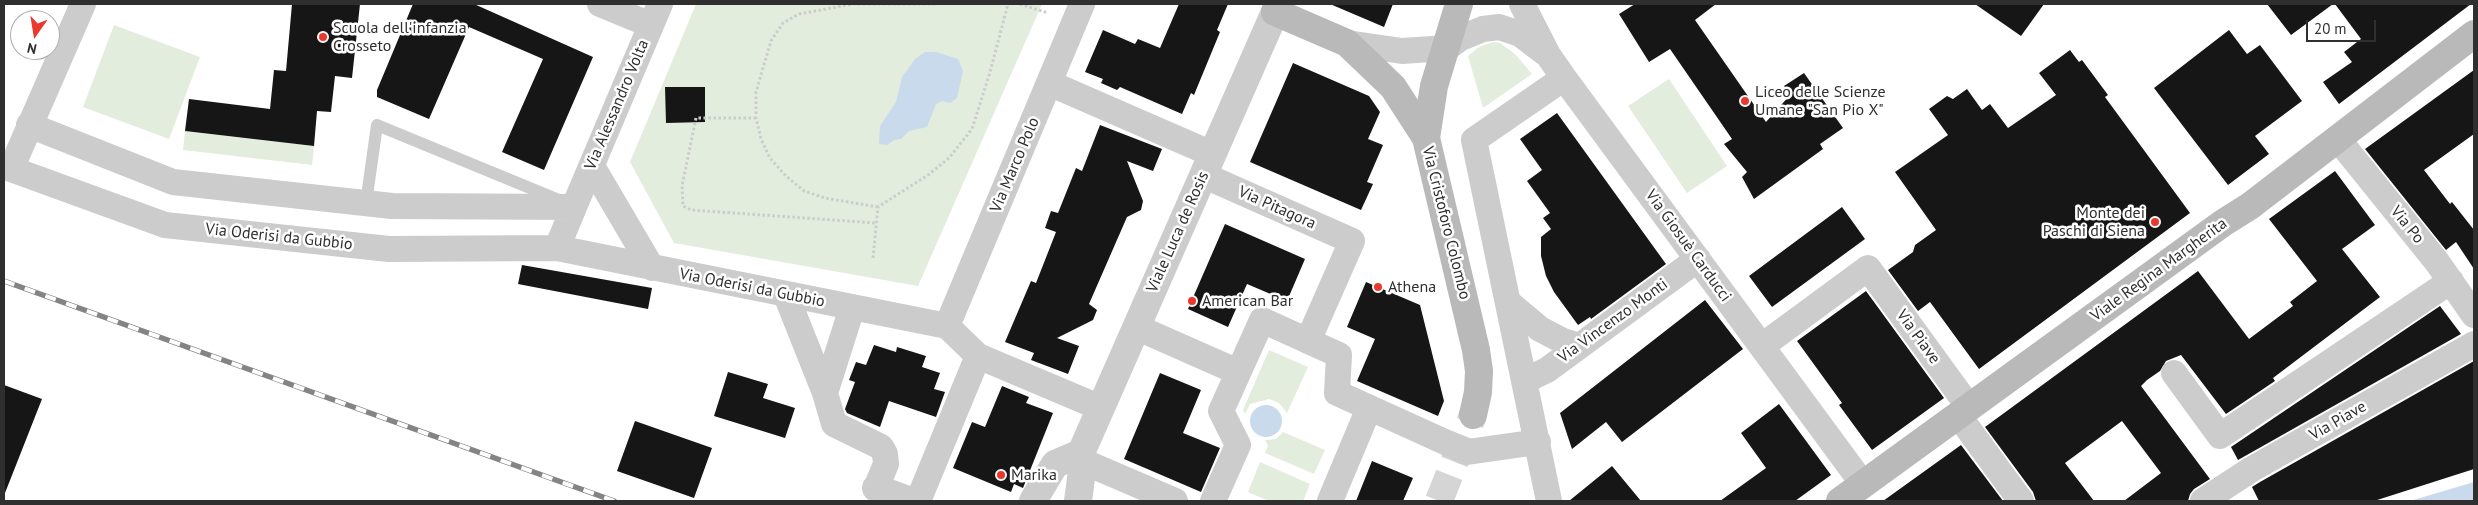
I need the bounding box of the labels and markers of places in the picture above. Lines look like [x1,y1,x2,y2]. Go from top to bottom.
place label: Scuola dell'infanzia Crosseto [333,18,467,56]
marker: Scuola dell'infanzia Crosseto [317,31,329,43]
place label: Liceo delle Scienze Umane "San Pio X" [1755,82,1886,120]
marker: Liceo delle Scienze Umane "San Pio X" [1739,95,1751,107]
place label: Monte dei Paschi di Siena [2043,203,2145,241]
marker: Monte dei Paschi di Siena [2149,216,2161,228]
place label: Athena [1388,277,1436,297]
marker: Athena [1372,281,1384,293]
place label: American Bar [1202,291,1293,311]
marker: American Bar [1186,295,1198,307]
place label: Marika [1011,465,1057,485]
marker: Marika [995,469,1007,481]

